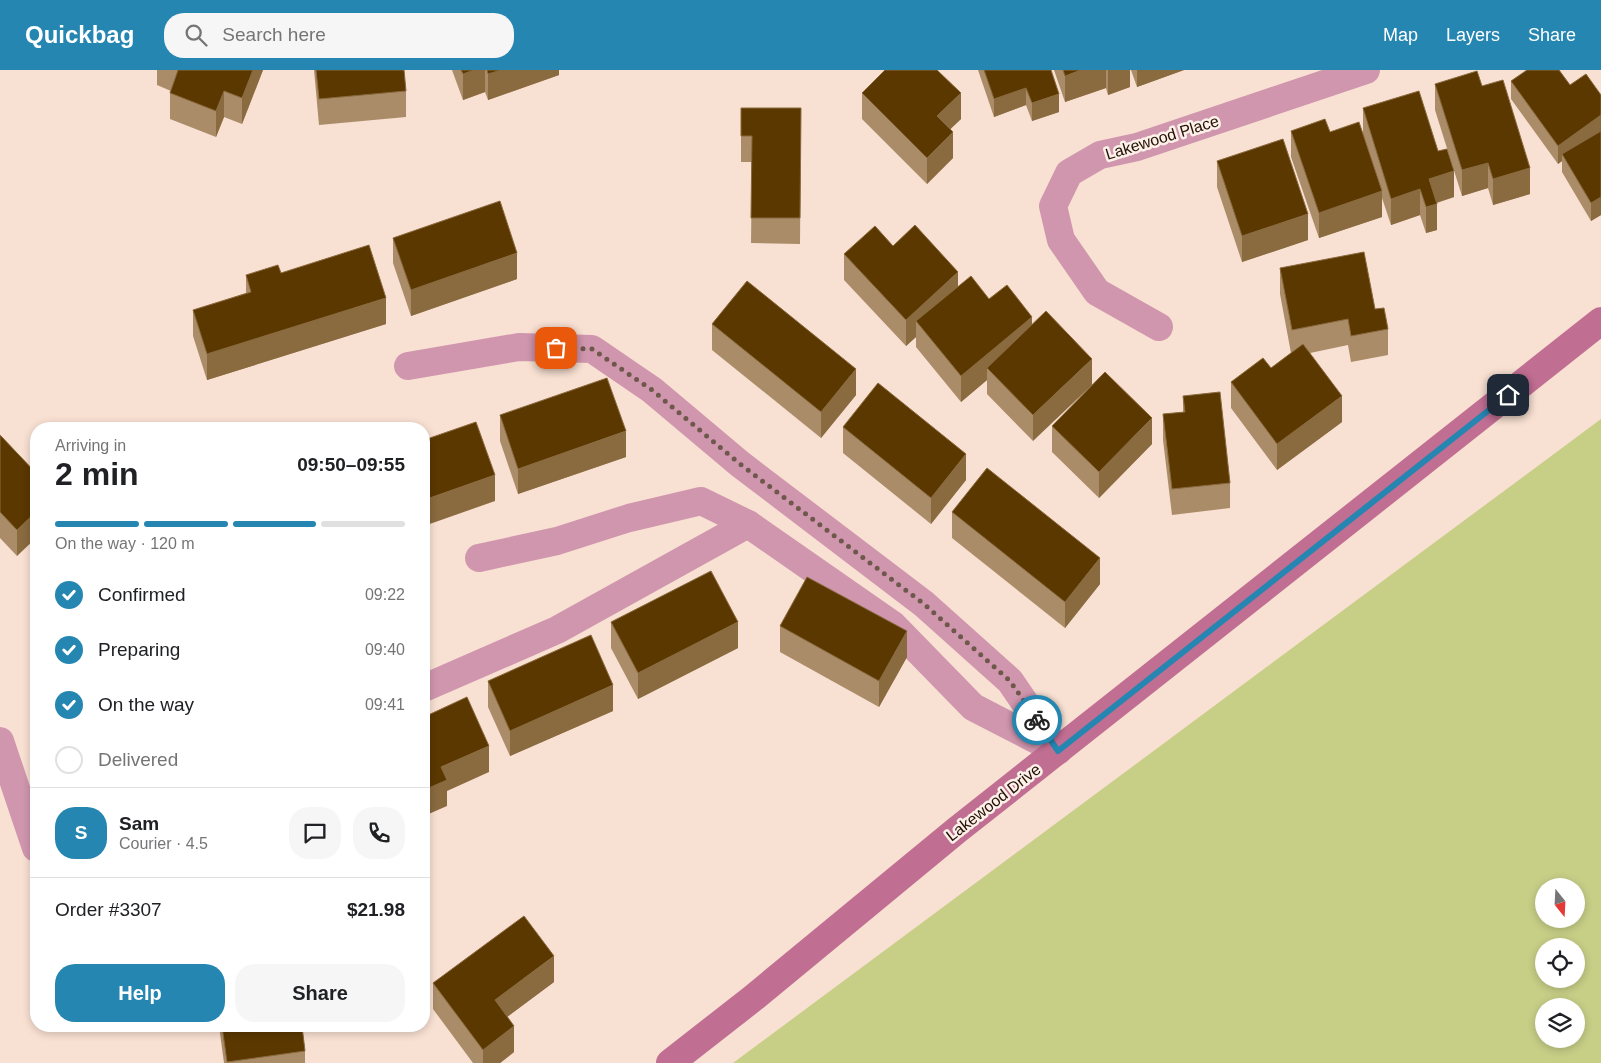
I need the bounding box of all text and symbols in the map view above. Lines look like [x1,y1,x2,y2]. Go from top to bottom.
search box [164,13,514,58]
text: Quickbag [25,21,134,48]
icon: search [182,21,210,49]
text: Search here [222,24,326,45]
text: Map [1383,25,1418,45]
text: Layers [1446,25,1500,45]
text: Share [1528,25,1576,45]
street label: Lakewood Place [1104,112,1221,163]
pin [535,327,577,369]
icon: bag [542,334,570,362]
pin [1487,374,1529,416]
icon: home [1494,381,1522,409]
text: Arriving in [55,437,126,454]
text: 09:50–09:55 [297,454,405,475]
text: 2 min [55,456,139,492]
text: On the way · 120 m [55,535,195,552]
icon: check [55,581,83,609]
text: Confirmed [98,584,186,605]
text: 09:22 [365,586,405,603]
icon: check [55,636,83,664]
text: Preparing [98,639,180,660]
text: 09:40 [365,641,405,658]
icon: check [55,691,83,719]
text: On the way [98,694,194,715]
courier [1012,695,1062,745]
text: 09:41 [365,696,405,713]
icon: bike [1023,706,1051,734]
text: Delivered [98,749,178,770]
street label: Lakewood Drive [943,760,1044,844]
button: chat [289,807,341,859]
button: phone [353,807,405,859]
text: Sam [119,813,159,834]
text: S [75,822,87,843]
text: Courier · 4.5 [119,835,208,852]
north arrow [1535,878,1585,928]
map controls [1535,878,1585,1048]
text: Order #3307 [55,899,162,920]
text: $21.98 [347,899,405,920]
button: locate [1535,938,1585,988]
button: Help [55,964,225,1022]
button: Share [235,964,405,1022]
button: layers [1535,998,1585,1048]

